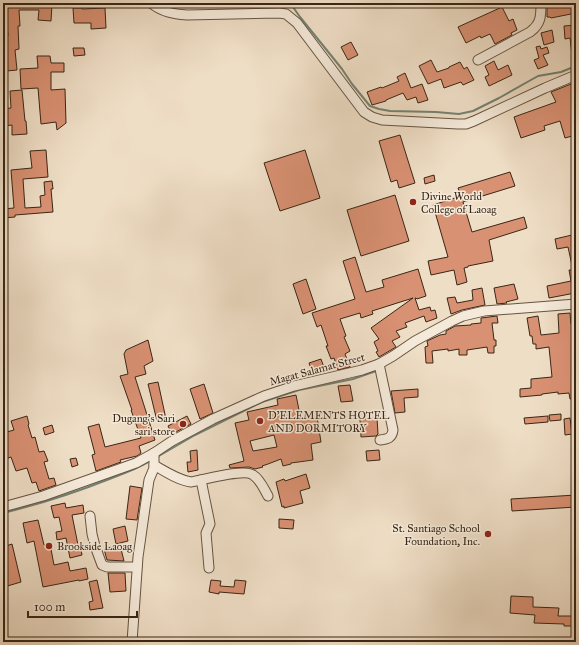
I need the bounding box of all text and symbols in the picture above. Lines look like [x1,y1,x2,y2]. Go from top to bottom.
place label: Divine World College of Laoag [421,190,497,216]
marker: Divine World College of Laoag [408,197,418,207]
street label: Magat Salamat Street [268,350,366,388]
place label: D'ELEMENTS HOTEL AND DORMITORY [267,409,389,435]
place label: Dugang's Sari sari store [112,412,175,438]
marker: D'ELEMENTS HOTEL AND DORMITORY [255,416,265,426]
marker: Dugang's Sari sari store [178,419,188,429]
place label: St. Santiago School Foundation, Inc. [392,522,480,548]
marker: St. Santiago School Foundation, Inc. [483,529,493,539]
place label: Brookside Laoag [57,540,133,553]
marker: Brookside Laoag [44,541,54,551]
scale bar [28,593,137,619]
text: 100 m [34,600,65,614]

